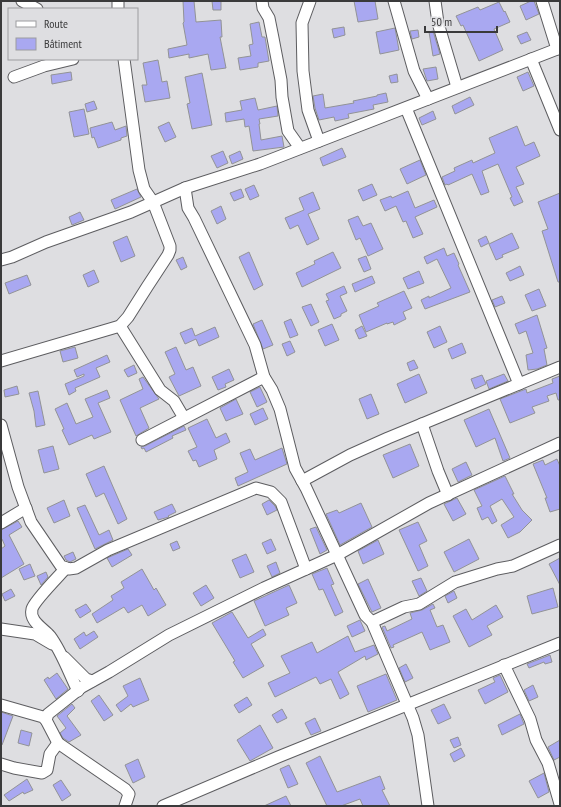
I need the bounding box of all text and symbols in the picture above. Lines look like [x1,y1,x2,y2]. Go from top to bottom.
legend [8,8,138,60]
scale bar [425,8,497,34]
text: 50 m [431,14,452,29]
text: Route [44,16,68,31]
text: Bâtiment [44,36,82,51]

